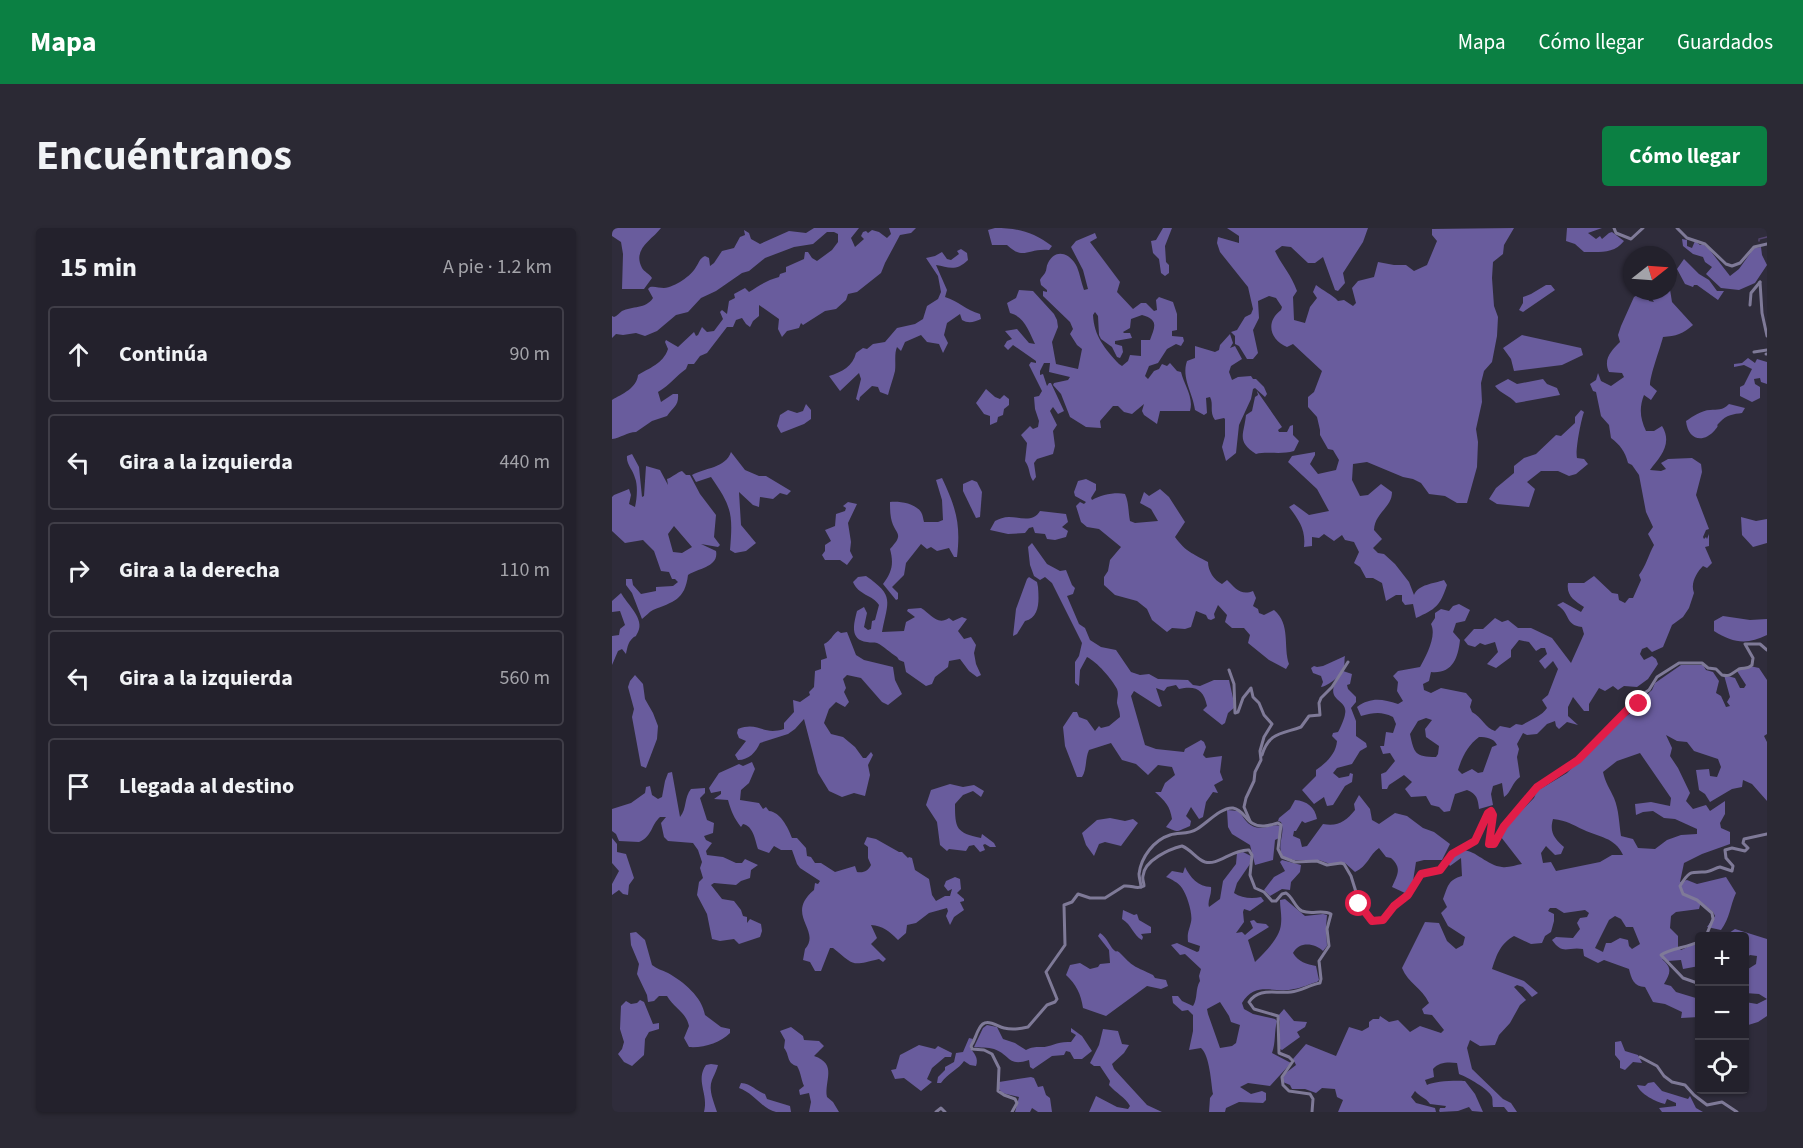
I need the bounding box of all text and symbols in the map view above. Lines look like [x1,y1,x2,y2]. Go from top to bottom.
text: Mapa [30,22,97,62]
text: Mapa [1458,27,1506,57]
text: Cómo llegar [1539,27,1644,57]
text: Guardados [1677,27,1773,57]
text: Encuéntranos [36,126,292,186]
button: Cómo llegar [1602,126,1767,186]
north arrow [1623,246,1677,300]
text: 15 min [60,249,137,286]
text: A pie · 1.2 km [443,253,552,281]
icon: ahead [62,338,95,371]
text: Continúa [119,338,208,370]
text: 90 m [510,340,550,368]
icon: left [62,446,95,479]
text: Gira a la izquierda [119,446,293,478]
text: 440 m [500,448,550,476]
icon: right [62,554,95,587]
text: Gira a la derecha [119,554,280,586]
text: 110 m [500,556,550,584]
icon: left [62,662,95,695]
text: Gira a la izquierda [119,662,293,694]
text: 560 m [500,664,550,692]
route end [1625,690,1651,716]
icon: arrive [62,770,95,803]
text: Llegada al destino [119,770,294,802]
route start [1345,890,1371,916]
map controls [1695,932,1749,1094]
button: + [1695,932,1749,986]
button: − [1695,986,1749,1040]
button: locate [1695,1040,1749,1094]

